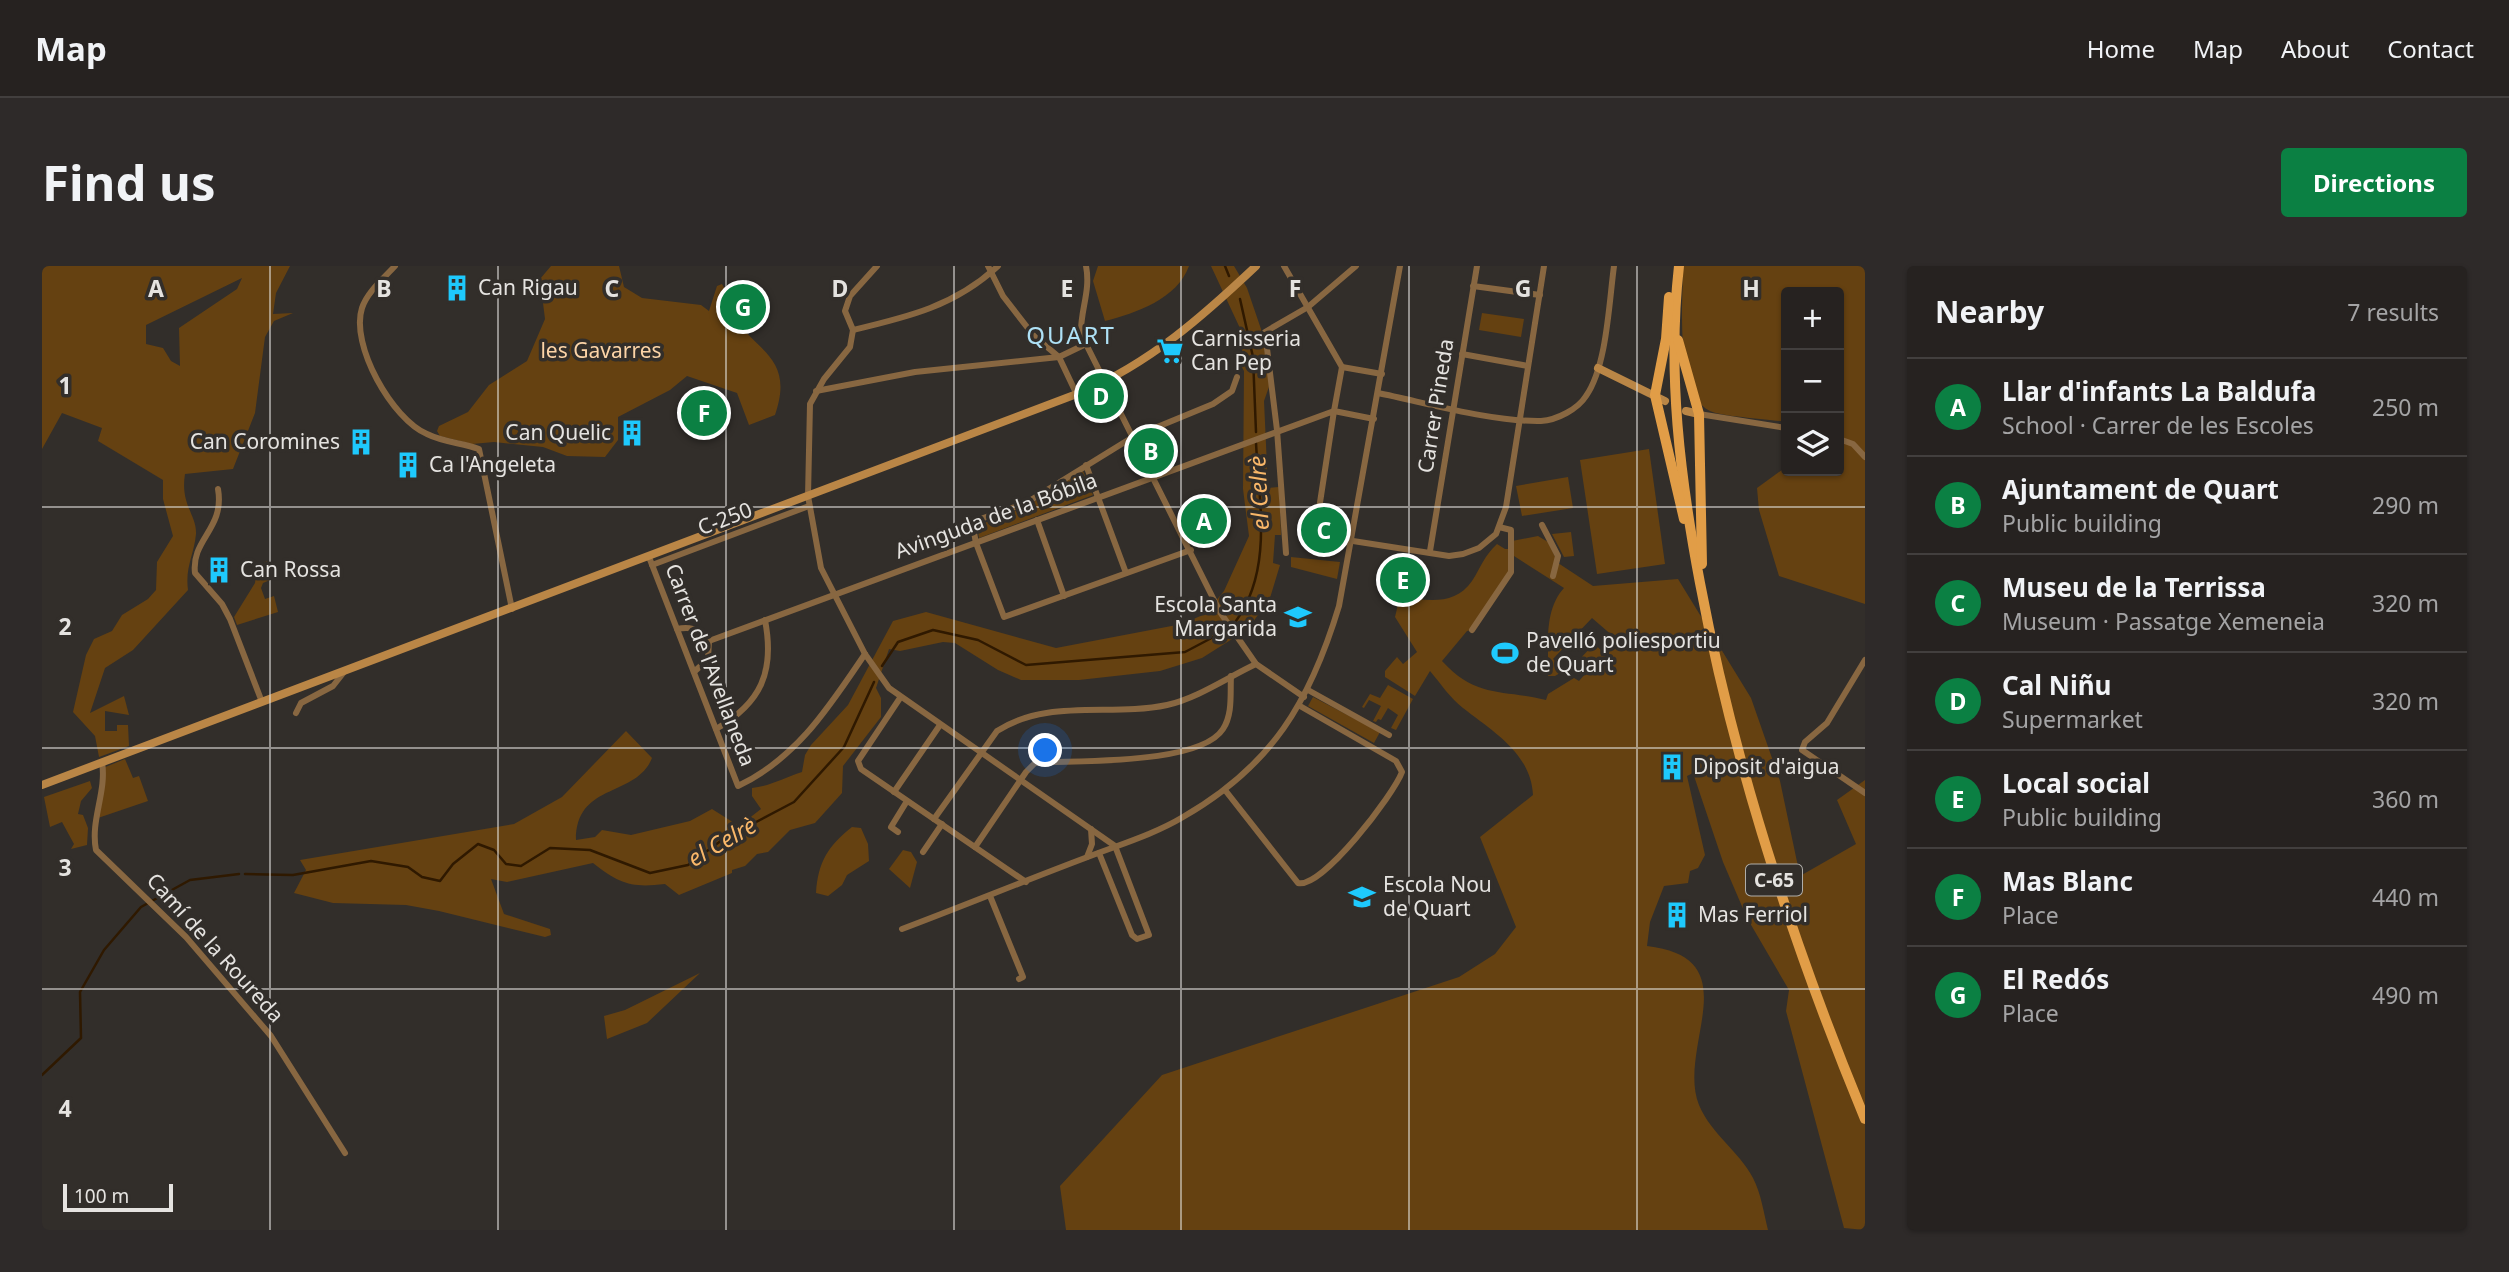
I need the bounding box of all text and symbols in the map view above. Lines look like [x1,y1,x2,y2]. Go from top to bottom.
text: Map [35,26,107,71]
text: Home [2087,32,2155,65]
text: Map [2193,32,2243,65]
text: About [2281,32,2349,65]
text: Contact [2387,32,2474,65]
button: Directions [2281,148,2467,217]
text: Find us [42,149,216,215]
text: A [148,272,164,304]
text: B [376,272,392,304]
text: C [605,272,620,304]
text: D [832,272,848,304]
text: E [1061,272,1073,304]
text: F [1289,272,1301,304]
text: G [1515,272,1531,304]
text: H [1742,272,1760,304]
building icon: Can Rigau [442,273,472,303]
place label: Can Rigau [478,273,578,301]
pin: G [720,281,766,333]
map controls [1781,287,1844,476]
button: + [1781,287,1844,350]
text: Nearby [1935,291,2044,332]
text: 7 results [2347,296,2439,328]
district label: QUART [1026,318,1116,351]
place label: Carnisseria Can Pep [1191,324,1301,376]
park label: les Gavarres [540,336,662,364]
supermarket icon: Carnisseria Can Pep [1155,336,1185,366]
street label: Carrer Pineda [1411,337,1459,475]
button: − [1781,350,1844,413]
text: 1 [58,369,72,401]
pin: D [1078,370,1124,422]
text: Llar d'infants La Baldufa [2002,373,2316,409]
pin: F [681,387,727,439]
text: A [1950,391,1966,423]
text: 250 m [2372,391,2439,423]
text: School · Carrer de les Escoles [2002,409,2314,441]
button: layers [1781,413,1844,476]
place label: Can Quelic [505,418,611,446]
building icon: Can Quelic [617,418,647,448]
pin: B [1128,425,1174,477]
place label: Can Coromines [190,427,340,455]
building icon: Can Coromines [346,427,376,457]
building icon: Ca l'Angeleta [393,450,423,480]
place label: Ca l'Angeleta [429,450,556,478]
water label: el Celrè [1240,455,1276,531]
street label: Avinguda de la Bóbila [891,465,1101,565]
text: Ajuntament de Quart [2002,471,2279,507]
text: B [1950,489,1966,521]
text: 290 m [2372,489,2439,521]
street label: C-250 [693,495,756,541]
pin: A [1181,495,1227,547]
pin: C [1301,504,1347,556]
text: Public building [2002,507,2162,539]
pin: E [1380,554,1426,606]
building icon: Can Rossa [204,555,234,585]
place label: Can Rossa [240,555,341,583]
street label: Carrer de l'Avellaneda [659,559,763,770]
text: Museu de la Terrissa [2002,569,2266,605]
text: C [1951,587,1965,619]
text: 320 m [2372,587,2439,619]
place label: Escola Santa Margarida [1154,590,1277,642]
school or university icon: Escola Santa Margarida [1283,602,1313,632]
text: Museum · Passatge Xemeneia [2002,605,2325,637]
text: 2 [58,610,72,642]
place label: Pavelló poliesportiu de Quart [1526,626,1721,678]
sports icon: Pavelló poliesportiu de Quart [1490,638,1520,668]
text: Cal Niñu [2002,667,2112,703]
text: D [1950,685,1966,717]
text: 320 m [2372,685,2439,717]
text: Supermarket [2002,703,2143,735]
your location [1028,733,1062,767]
building icon: Diposit d'aigua [1657,752,1687,782]
place label: Diposit d'aigua [1693,752,1840,780]
text: Local social [2002,765,2150,801]
text: E [1952,783,1964,815]
text: 360 m [2372,783,2439,815]
text: Public building [2002,801,2162,833]
water label: el Celrè [681,809,762,874]
text: 3 [58,851,72,883]
text: Mas Blanc [2002,863,2133,899]
road number: C-65 [1746,864,1802,895]
street label: Camí de la Roureda [141,867,290,1028]
place label: Escola Nou de Quart [1383,870,1492,922]
text: F [1952,881,1964,913]
text: 440 m [2372,881,2439,913]
school or university icon: Escola Nou de Quart [1347,882,1377,912]
text: Place [2002,899,2059,931]
building icon: Mas Ferriol [1662,900,1692,930]
place label: Mas Ferriol [1698,900,1808,928]
text: El Redós [2002,961,2109,997]
text: G [1950,979,1966,1011]
text: 490 m [2372,979,2439,1011]
text: Place [2002,997,2059,1029]
text: 4 [58,1092,72,1124]
scale bar [63,1181,173,1213]
text: 100 m [74,1183,129,1209]

